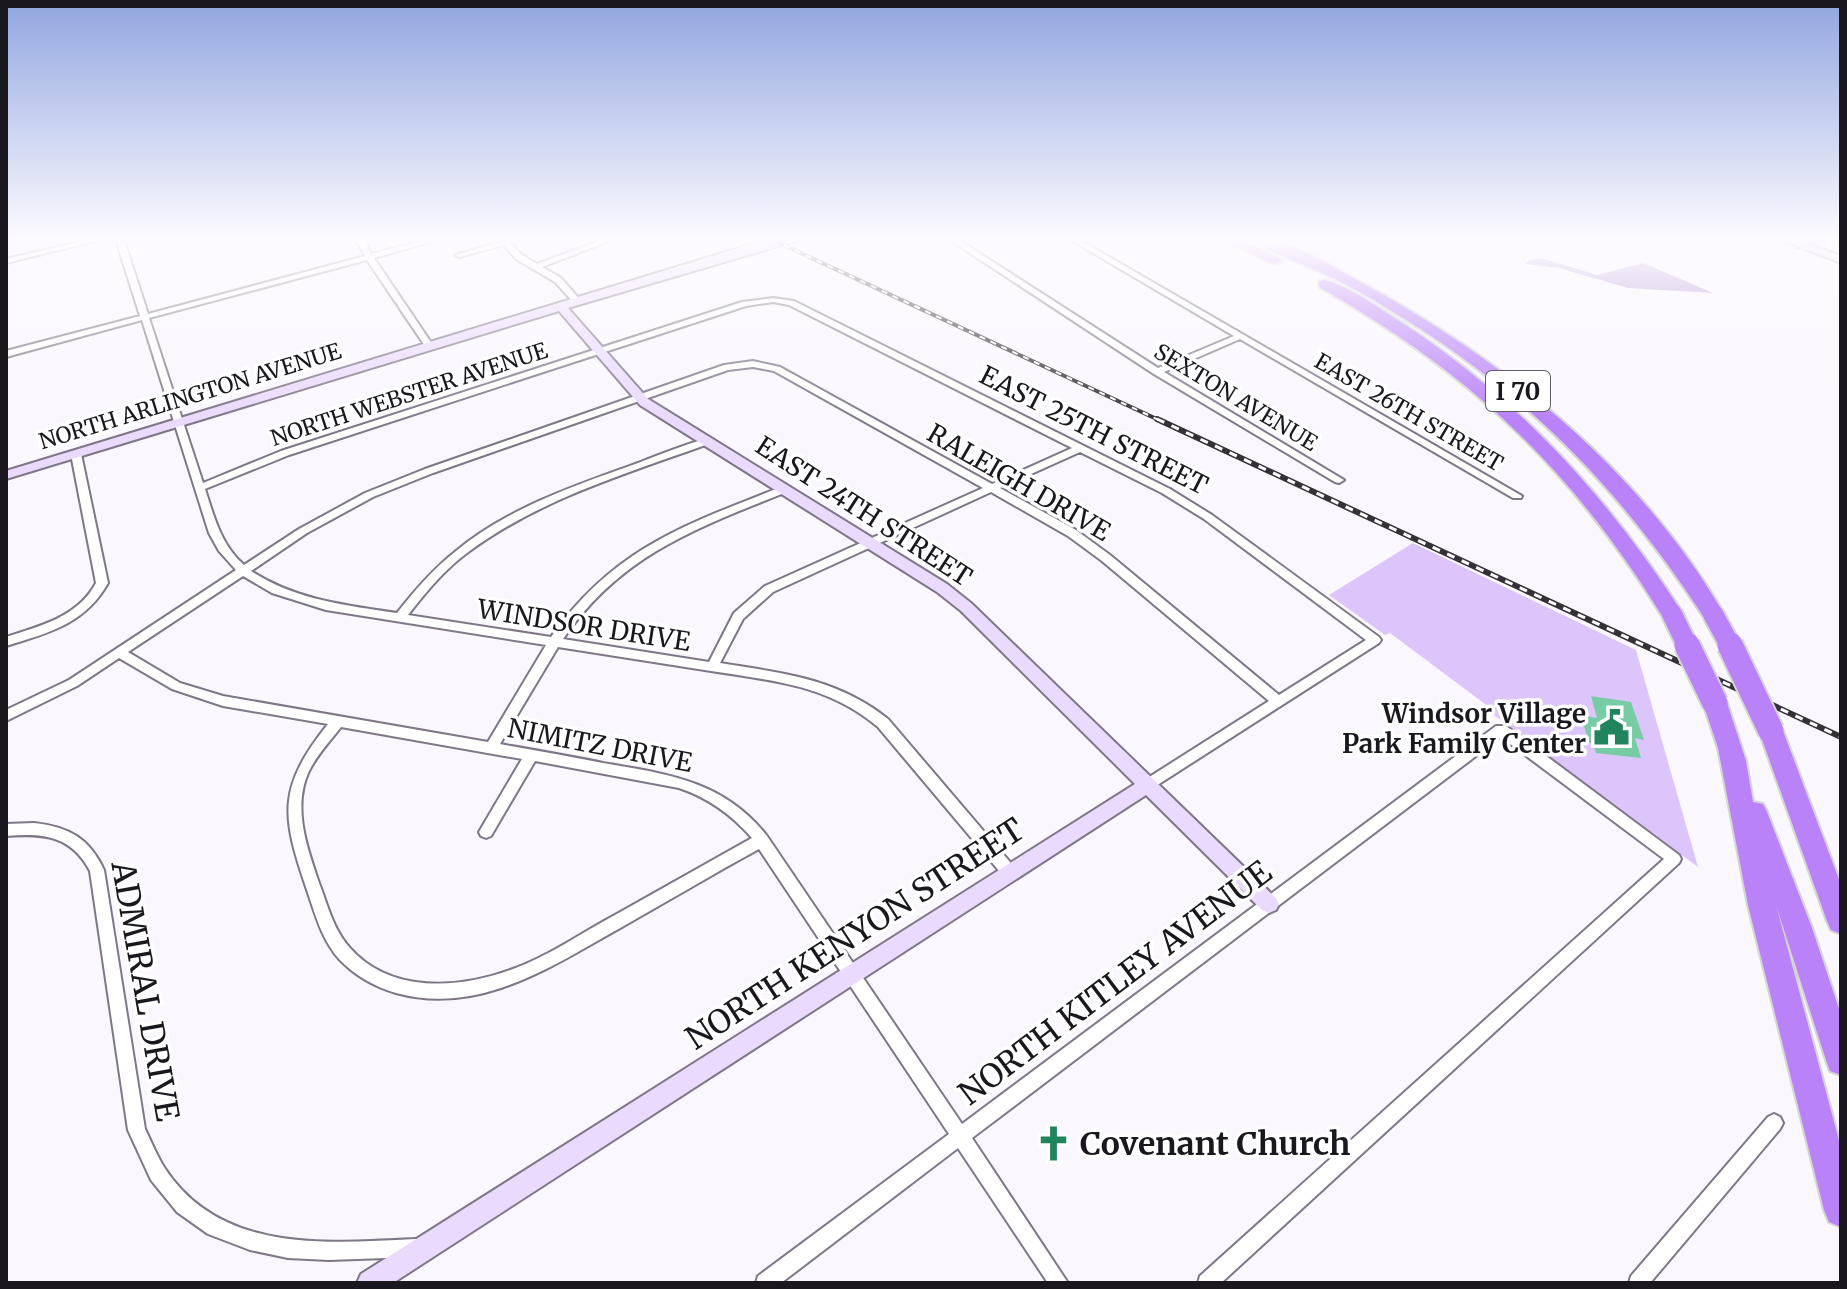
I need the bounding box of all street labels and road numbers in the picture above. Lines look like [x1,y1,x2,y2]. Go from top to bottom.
street label: NORTH WEBSTER AVENUE [267,336,551,452]
street label: NORTH ARLINGTON AVENUE [36,337,344,455]
street label: SEXTON AVENUE [1149,337,1323,457]
street label: EAST 26TH STREET [1310,347,1508,477]
street label: EAST 25TH STREET [974,358,1214,502]
road number: I 70 [1486,371,1550,411]
street label: RALEIGH DRIVE [922,416,1117,548]
street label: EAST 24TH STREET [750,429,978,593]
street label: WINDSOR DRIVE [474,592,693,658]
street label: NIMITZ DRIVE [505,711,696,779]
street label: NORTH KENYON STREET [678,810,1032,1058]
street label: NORTH KITLEY AVENUE [951,852,1280,1114]
street label: ADMIRAL DRIVE [102,857,188,1125]

